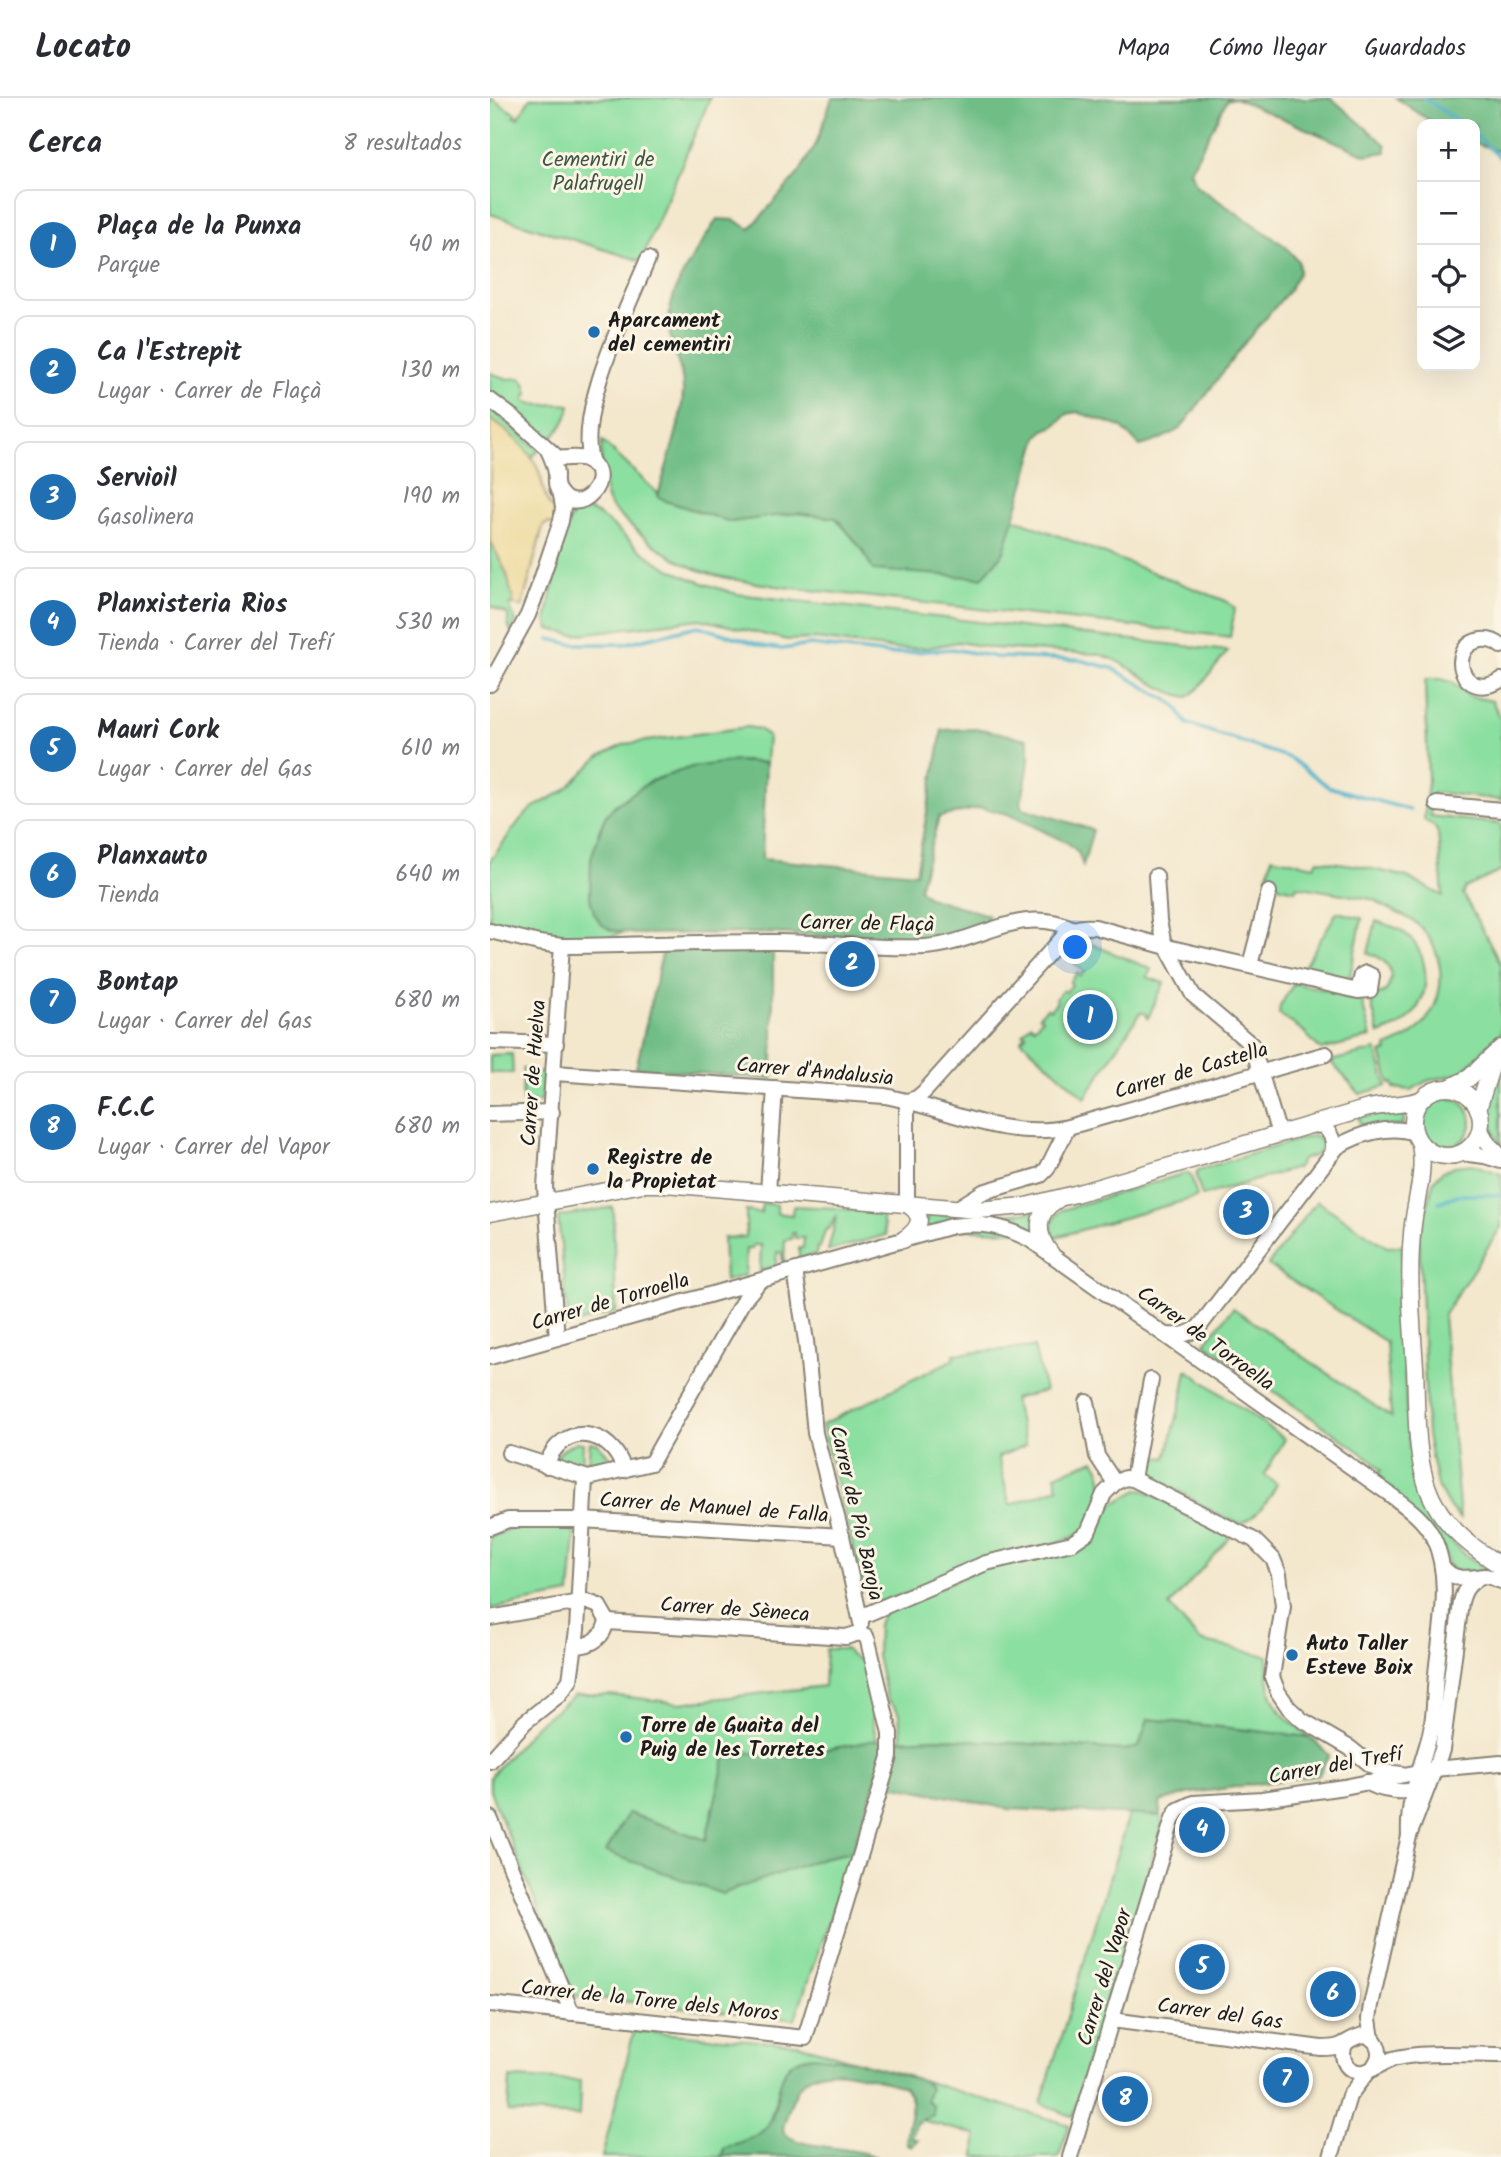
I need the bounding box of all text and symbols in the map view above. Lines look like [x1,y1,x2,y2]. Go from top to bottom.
text: Locato [35,22,131,75]
text: Mapa [1117,29,1170,68]
text: Cómo llegar [1208,29,1326,68]
text: Guardados [1364,29,1466,68]
map controls [1417,119,1480,371]
button: + [1417,119,1480,182]
text: Cerca [28,120,102,168]
text: 8 resultados [343,126,462,162]
park label: Cementiri de Palafrugell [542,144,655,201]
button: − [1417,182,1480,245]
text: Plaça de la Punxa [97,206,301,248]
text: 1 [50,227,56,263]
text: 40 m [408,227,460,263]
button: locate [1417,245,1480,308]
text: Parque [97,248,160,284]
place label: Aparcament del cementiri [608,305,731,362]
button: layers [1417,308,1480,371]
marker: Aparcament del cementiri [586,324,602,340]
text: Ca l'Estrepit [97,332,242,374]
text: 2 [46,353,60,389]
text: 130 m [401,353,460,389]
text: Lugar · Carrer de Flaçà [97,374,321,410]
text: Servioil [97,458,177,500]
text: 3 [47,479,59,515]
text: 190 m [403,479,460,515]
text: Gasolinera [97,500,194,536]
text: Planxisteria Rios [97,584,287,626]
text: 4 [47,605,59,641]
text: 530 m [395,605,460,641]
text: Tienda · Carrer del Trefí [97,626,332,662]
text: Mauri Cork [97,710,219,752]
text: 5 [47,731,59,767]
text: 610 m [401,731,460,767]
text: Lugar · Carrer del Gas [97,752,312,788]
text: Planxauto [97,836,208,878]
text: 6 [47,857,59,893]
text: 640 m [396,857,460,893]
text: Tienda [97,878,160,914]
street label: Carrer de Flaçà [799,907,935,942]
your location [1058,930,1092,964]
pin: 2 [829,938,875,990]
text: Bontap [97,962,178,1004]
text: 7 [48,983,58,1019]
text: 680 m [394,983,460,1019]
pin: 1 [1067,991,1113,1043]
street label: Carrer de Huelva [513,999,556,1148]
text: Lugar · Carrer del Gas [97,1004,312,1040]
street label: Carrer de Castella [1111,1034,1272,1109]
street label: Carrer d'Andalusia [735,1049,895,1096]
text: F.C.C [97,1088,156,1130]
text: 8 [46,1109,60,1145]
text: 680 m [394,1109,460,1145]
text: Lugar · Carrer del Vapor [97,1130,330,1166]
place label: Registre de la Propietat [607,1142,717,1199]
marker: Registre de la Propietat [585,1161,601,1177]
pin: 3 [1223,1186,1269,1238]
street label: Carrer de Torroella [527,1264,693,1341]
street label: Carrer de Torroella [1129,1278,1281,1401]
street label: Carrer de Pío Baroja [819,1423,892,1604]
street label: Carrer de Manuel de Falla [598,1484,830,1533]
street label: Carrer de Sèneca [659,1589,811,1632]
place label: Auto Taller Esteve Boix [1306,1628,1413,1685]
marker: Auto Taller Esteve Boix [1284,1647,1300,1663]
place label: Torre de Guaita del Puig de les Torretes [640,1710,825,1767]
marker: Torre de Guaita del Puig de les Torretes [618,1729,634,1745]
street label: Carrer del Trefí [1266,1738,1408,1794]
pin: 4 [1179,1804,1225,1856]
street label: Carrer del Vapor [1069,1904,1142,2050]
pin: 5 [1179,1941,1225,1993]
pin: 6 [1310,1968,1356,2020]
street label: Carrer de la Torre dels Moros [519,1972,781,2031]
street label: Carrer del Gas [1155,1989,1285,2040]
pin: 7 [1263,2054,1309,2106]
pin: 8 [1102,2073,1148,2125]

